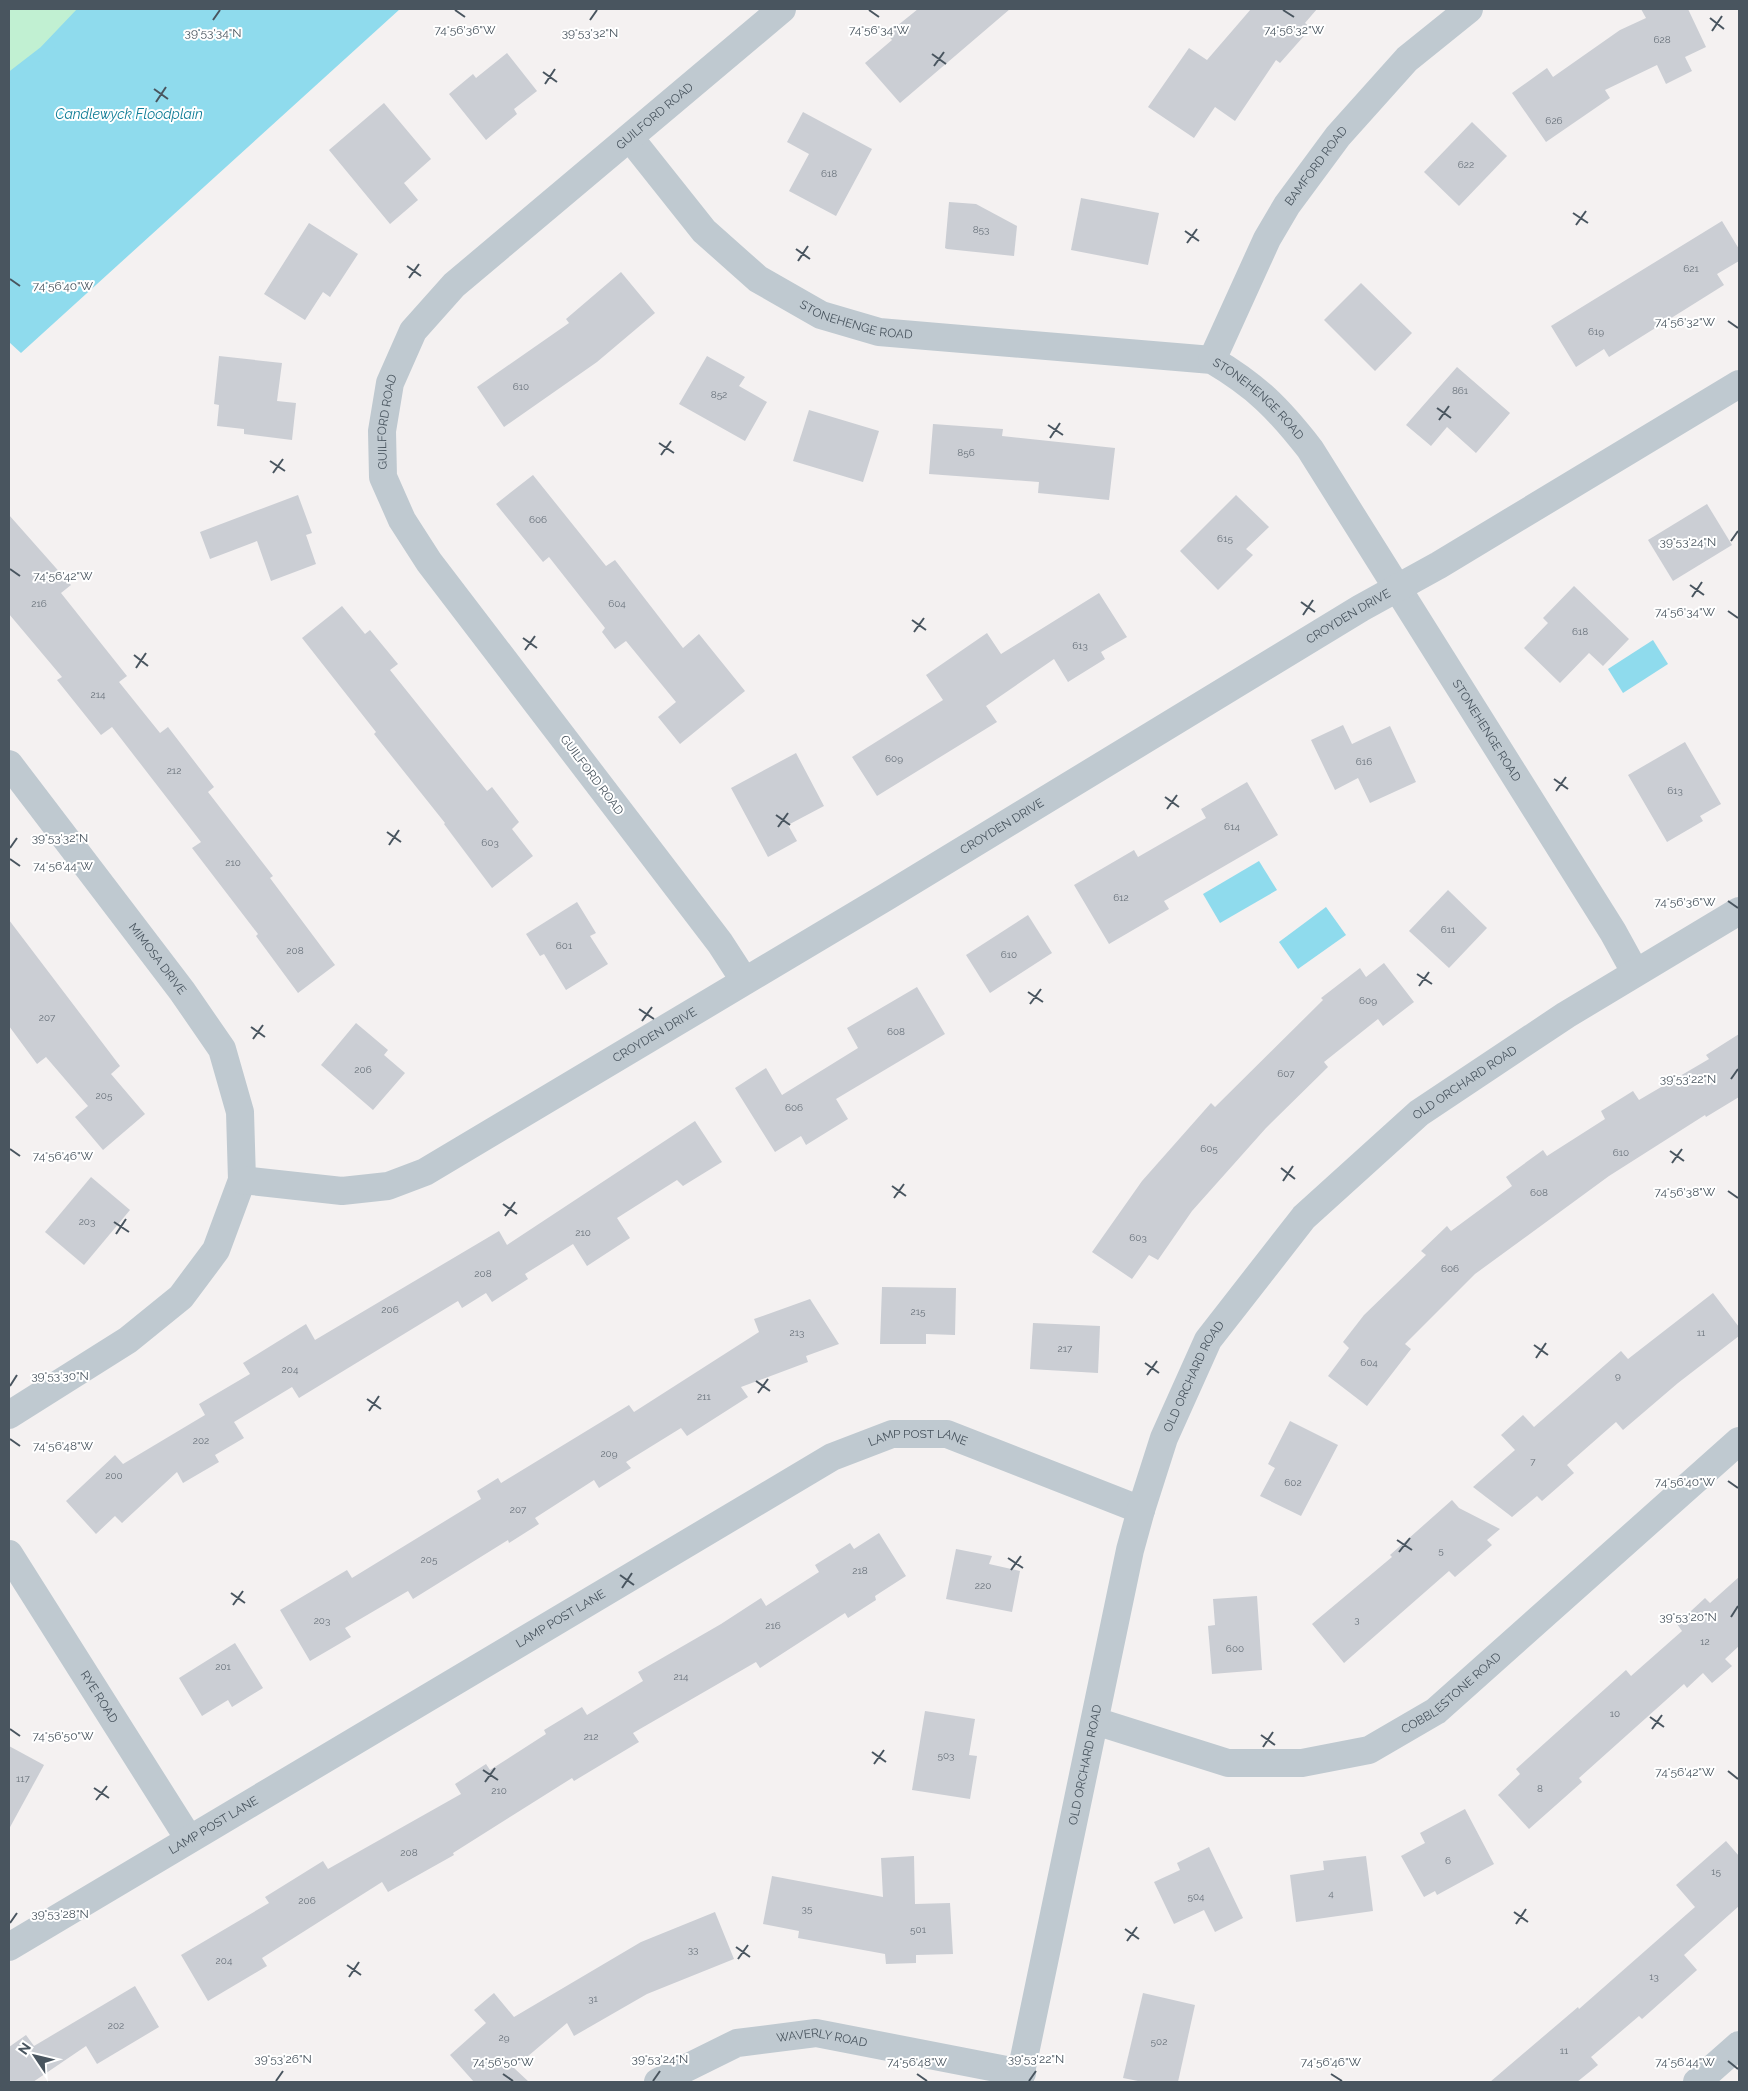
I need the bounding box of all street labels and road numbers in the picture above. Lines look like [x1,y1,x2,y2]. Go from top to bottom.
street label: GUILFORD ROAD [613,79,696,152]
street label: BAMFORD ROAD [1282,123,1350,208]
street label: STONEHENGE ROAD [797,297,914,342]
street label: STONEHENGE ROAD [1210,355,1307,443]
street label: GUILFORD ROAD [374,372,400,470]
street label: CROYDEN DRIVE [1304,586,1393,647]
street label: STONEHENGE ROAD [1449,677,1524,784]
street label: GUILFORD ROAD [557,732,627,818]
street label: CROYDEN DRIVE [958,796,1046,857]
street label: MIMOSA DRIVE [126,920,189,997]
street label: CROYDEN DRIVE [610,1004,699,1065]
street label: OLD ORCHARD ROAD [1410,1042,1520,1122]
street label: OLD ORCHARD ROAD [1161,1318,1227,1434]
street label: LAMP POST LANE [866,1426,970,1449]
street label: LAMP POST LANE [513,1587,608,1651]
street label: COBBLESTONE ROAD [1399,1649,1504,1737]
street label: RYE ROAD [78,1668,121,1726]
street label: OLD ORCHARD ROAD [1066,1703,1105,1826]
street label: LAMP POST LANE [166,1793,261,1857]
street label: WAVERLY ROAD [776,2026,869,2050]

